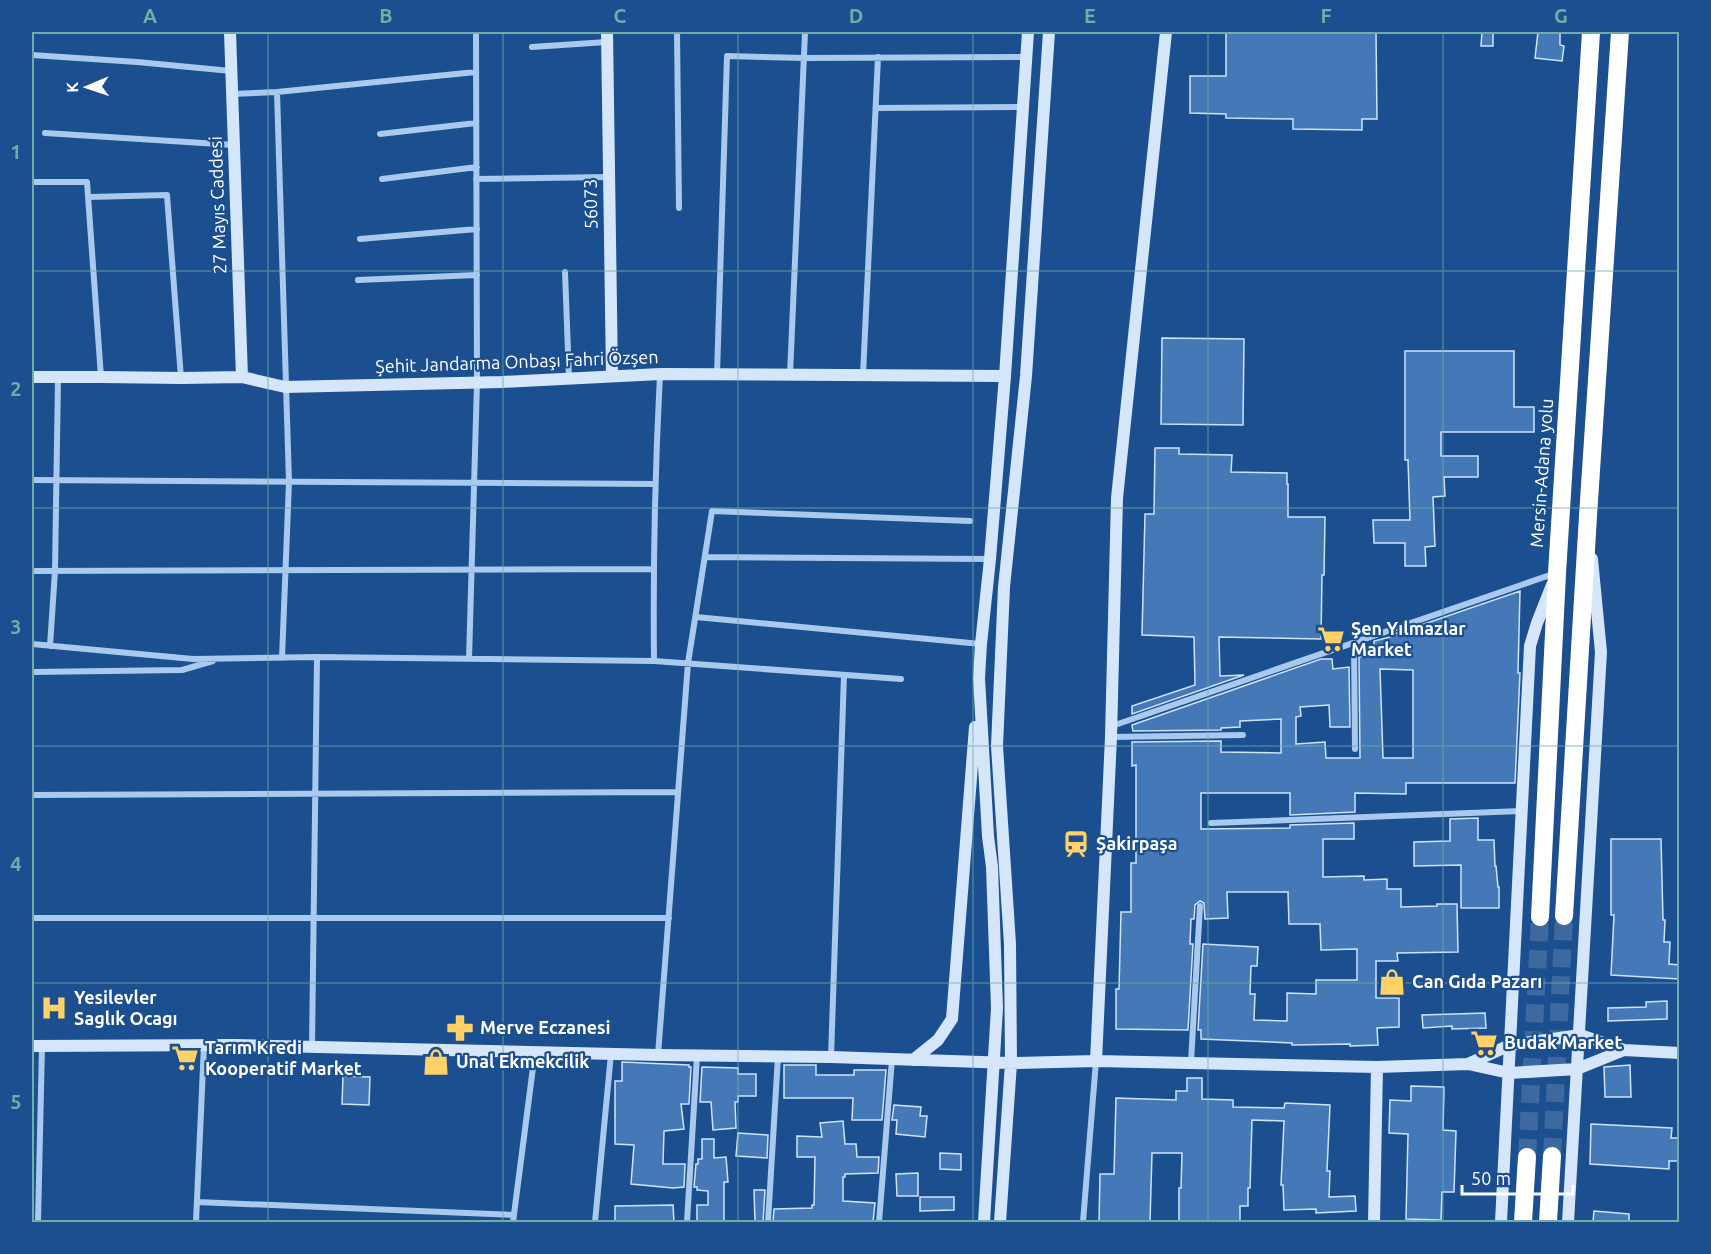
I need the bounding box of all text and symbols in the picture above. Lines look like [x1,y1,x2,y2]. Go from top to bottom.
text: A [143,4,157,27]
text: B [379,4,393,27]
text: C [614,4,627,27]
text: D [849,4,863,27]
text: E [1084,4,1096,27]
text: F [1320,4,1332,27]
text: G [1554,4,1568,27]
north arrow [57,57,117,117]
text: K [63,82,81,93]
street label: 27 Mayıs Caddesi [205,136,229,274]
text: 1 [10,140,22,163]
street label: 56073 [580,178,600,230]
street label: Şehit Jandarma Onbaşı Fahri Özşen [375,346,659,376]
text: 2 [10,377,22,400]
street label: Mersin-Adana yolu [1526,398,1556,548]
text: 3 [10,615,22,638]
place label: Şen Yılmazlar Market [1351,618,1466,659]
supermarket icon: Şen Yılmazlar Market [1316,624,1346,654]
station icon: Şakirpaşa [1061,829,1091,859]
place label: Şakirpaşa [1096,833,1178,854]
text: 4 [10,852,22,875]
shop icon: Can Gıda Pazarı [1377,967,1407,997]
place label: Can Gıda Pazarı [1412,971,1542,991]
place label: Yesilevler Saglık Ocagı [74,987,178,1028]
hospital icon: Yesilevler Saglık Ocagı [39,993,69,1023]
pharmacy icon: Merve Eczanesi [445,1013,475,1043]
place label: Merve Eczanesi [480,1017,611,1037]
supermarket icon: Budak Market [1469,1028,1499,1058]
place label: Budak Market [1504,1032,1622,1052]
place label: Tarım Kredi Kooperatif Market [205,1037,362,1078]
supermarket icon: Tarım Kredi Kooperatif Market [170,1043,200,1073]
shop icon: Unal Ekmekcilik [421,1047,451,1077]
place label: Unal Ekmekcilik [456,1051,589,1071]
text: 5 [10,1090,22,1113]
scale bar [1462,1158,1573,1196]
text: 50 m [1471,1168,1511,1188]

